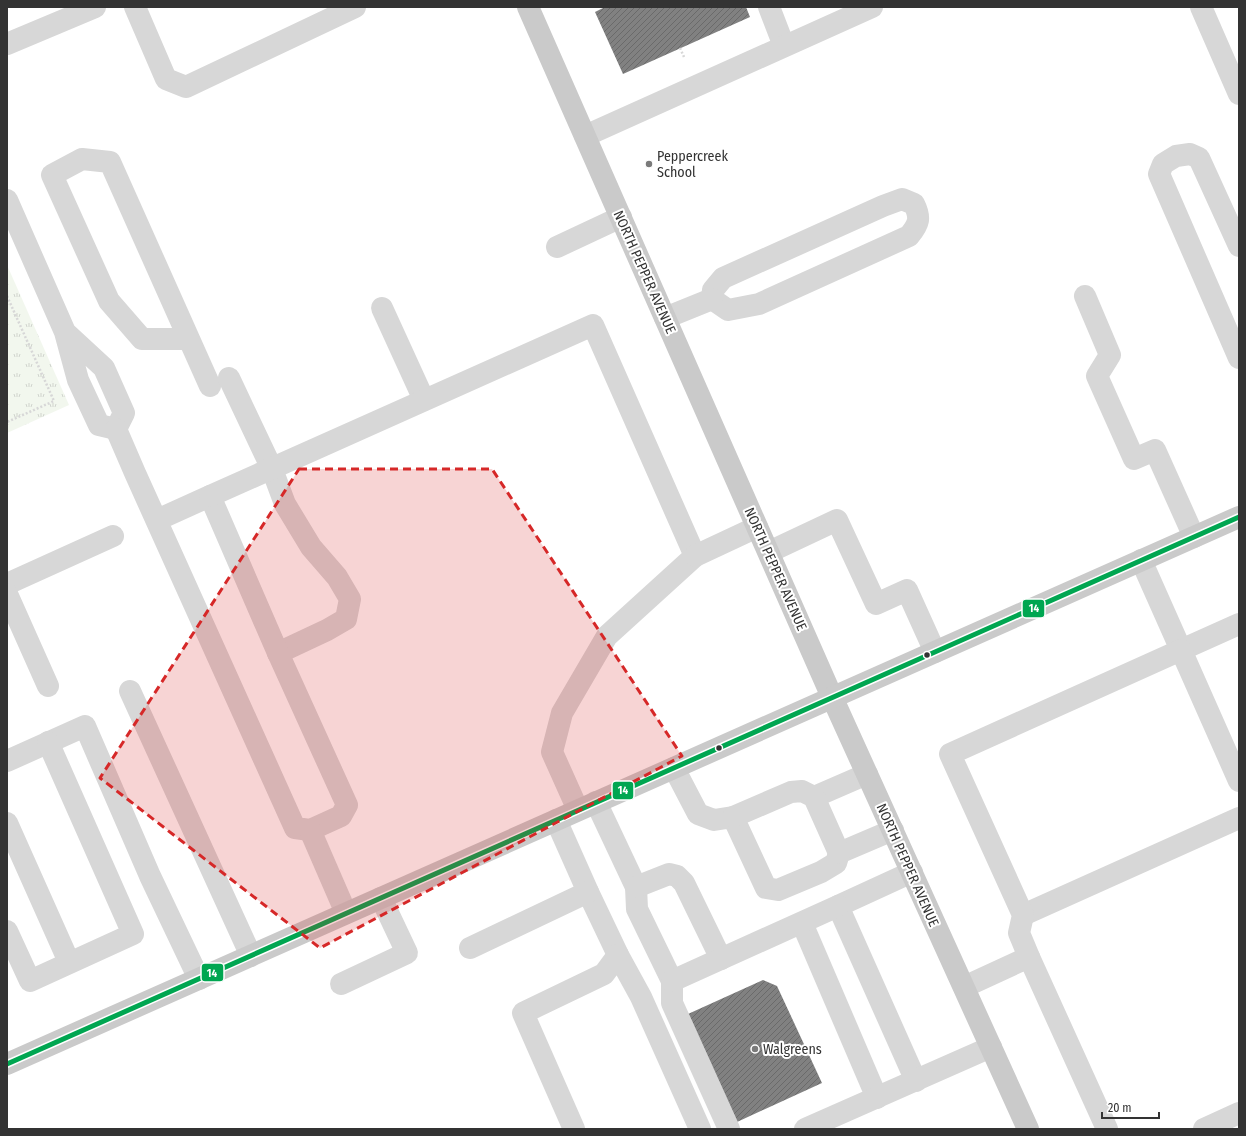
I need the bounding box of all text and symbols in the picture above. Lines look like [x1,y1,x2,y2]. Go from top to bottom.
place label: Peppercreek School [657,148,728,181]
marker: Peppercreek School [644,159,654,169]
street label: NORTH PEPPER AVENUE [610,208,680,337]
street label: NORTH PEPPER AVENUE [741,505,811,634]
line badge: 14 [1022,599,1045,618]
text: 14 [1029,602,1039,615]
unlabelled marker [922,650,932,660]
unlabelled marker [714,743,724,753]
line badge: 14 [612,781,634,800]
text: 14 [618,784,628,797]
street label: NORTH PEPPER AVENUE [873,801,943,930]
line badge: 14 [201,963,224,982]
text: 14 [207,967,217,980]
place label: Walgreens [763,1041,822,1058]
marker: Walgreens [750,1044,760,1054]
scale bar [1102,1094,1159,1120]
text: 20 m [1108,1101,1132,1115]

